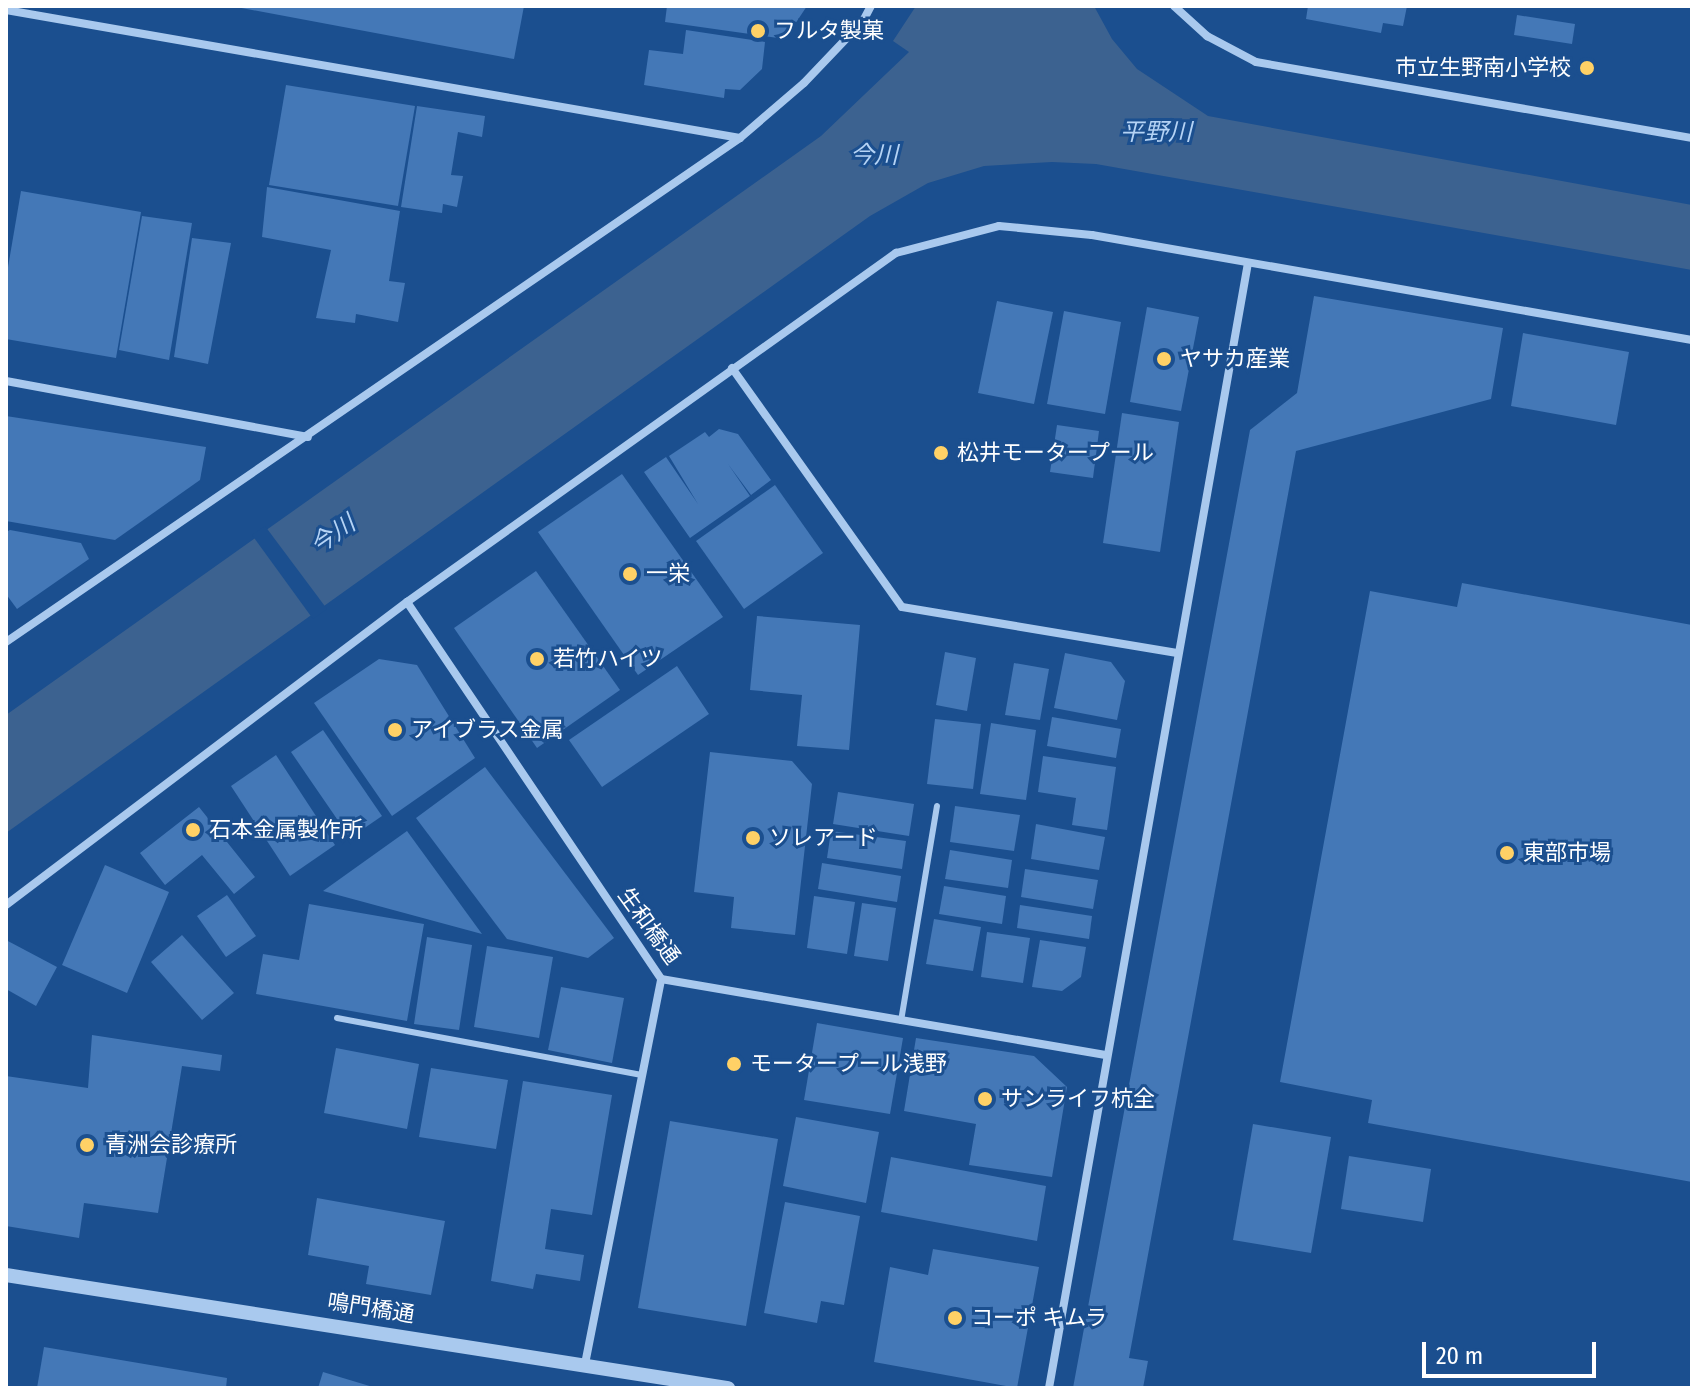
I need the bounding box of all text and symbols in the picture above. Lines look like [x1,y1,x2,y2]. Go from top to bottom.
place label: フルタ製菓 [774,18,884,44]
marker: フルタ製菓 [749,22,767,40]
place label: 市立生野南小学校 [1395,55,1571,81]
marker: 市立生野南小学校 [1578,59,1596,77]
water label: 平野川 [1120,119,1192,147]
water label: 今川 [850,142,898,170]
place label: ヤサカ産業 [1180,346,1290,372]
marker: ヤサカ産業 [1155,350,1173,368]
place label: 松井モータープール [957,440,1155,466]
marker: 松井モータープール [932,444,950,462]
water label: 今川 [305,509,361,561]
place label: 一栄 [646,561,690,587]
marker: 一栄 [621,565,639,583]
place label: 若竹ハイツ [553,646,663,672]
marker: 若竹ハイツ [528,650,546,668]
place label: アイブラス金属 [411,717,565,743]
marker: アイブラス金属 [386,721,404,739]
place label: 石本金属製作所 [209,817,363,843]
marker: 石本金属製作所 [184,821,202,839]
place label: ソレアード [769,825,878,851]
marker: ソレアード [744,829,762,847]
place label: 東部市場 [1523,840,1611,866]
marker: 東部市場 [1498,844,1516,862]
street label: 生和橋通 [612,883,686,969]
place label: モータープール浅野 [750,1051,948,1077]
marker: モータープール浅野 [725,1055,743,1073]
place label: サンライフ杭全 [1001,1086,1155,1112]
marker: サンライフ杭全 [976,1090,994,1108]
place label: 青洲会診療所 [105,1132,237,1158]
marker: 青洲会診療所 [76,1134,98,1156]
street label: 鳴門橋通 [325,1288,417,1328]
place label: コーポ キムラ [971,1305,1108,1331]
marker: コーポ キムラ [946,1309,964,1327]
scale bar [1426,1326,1600,1376]
text: 20 m [1436,1342,1483,1370]

